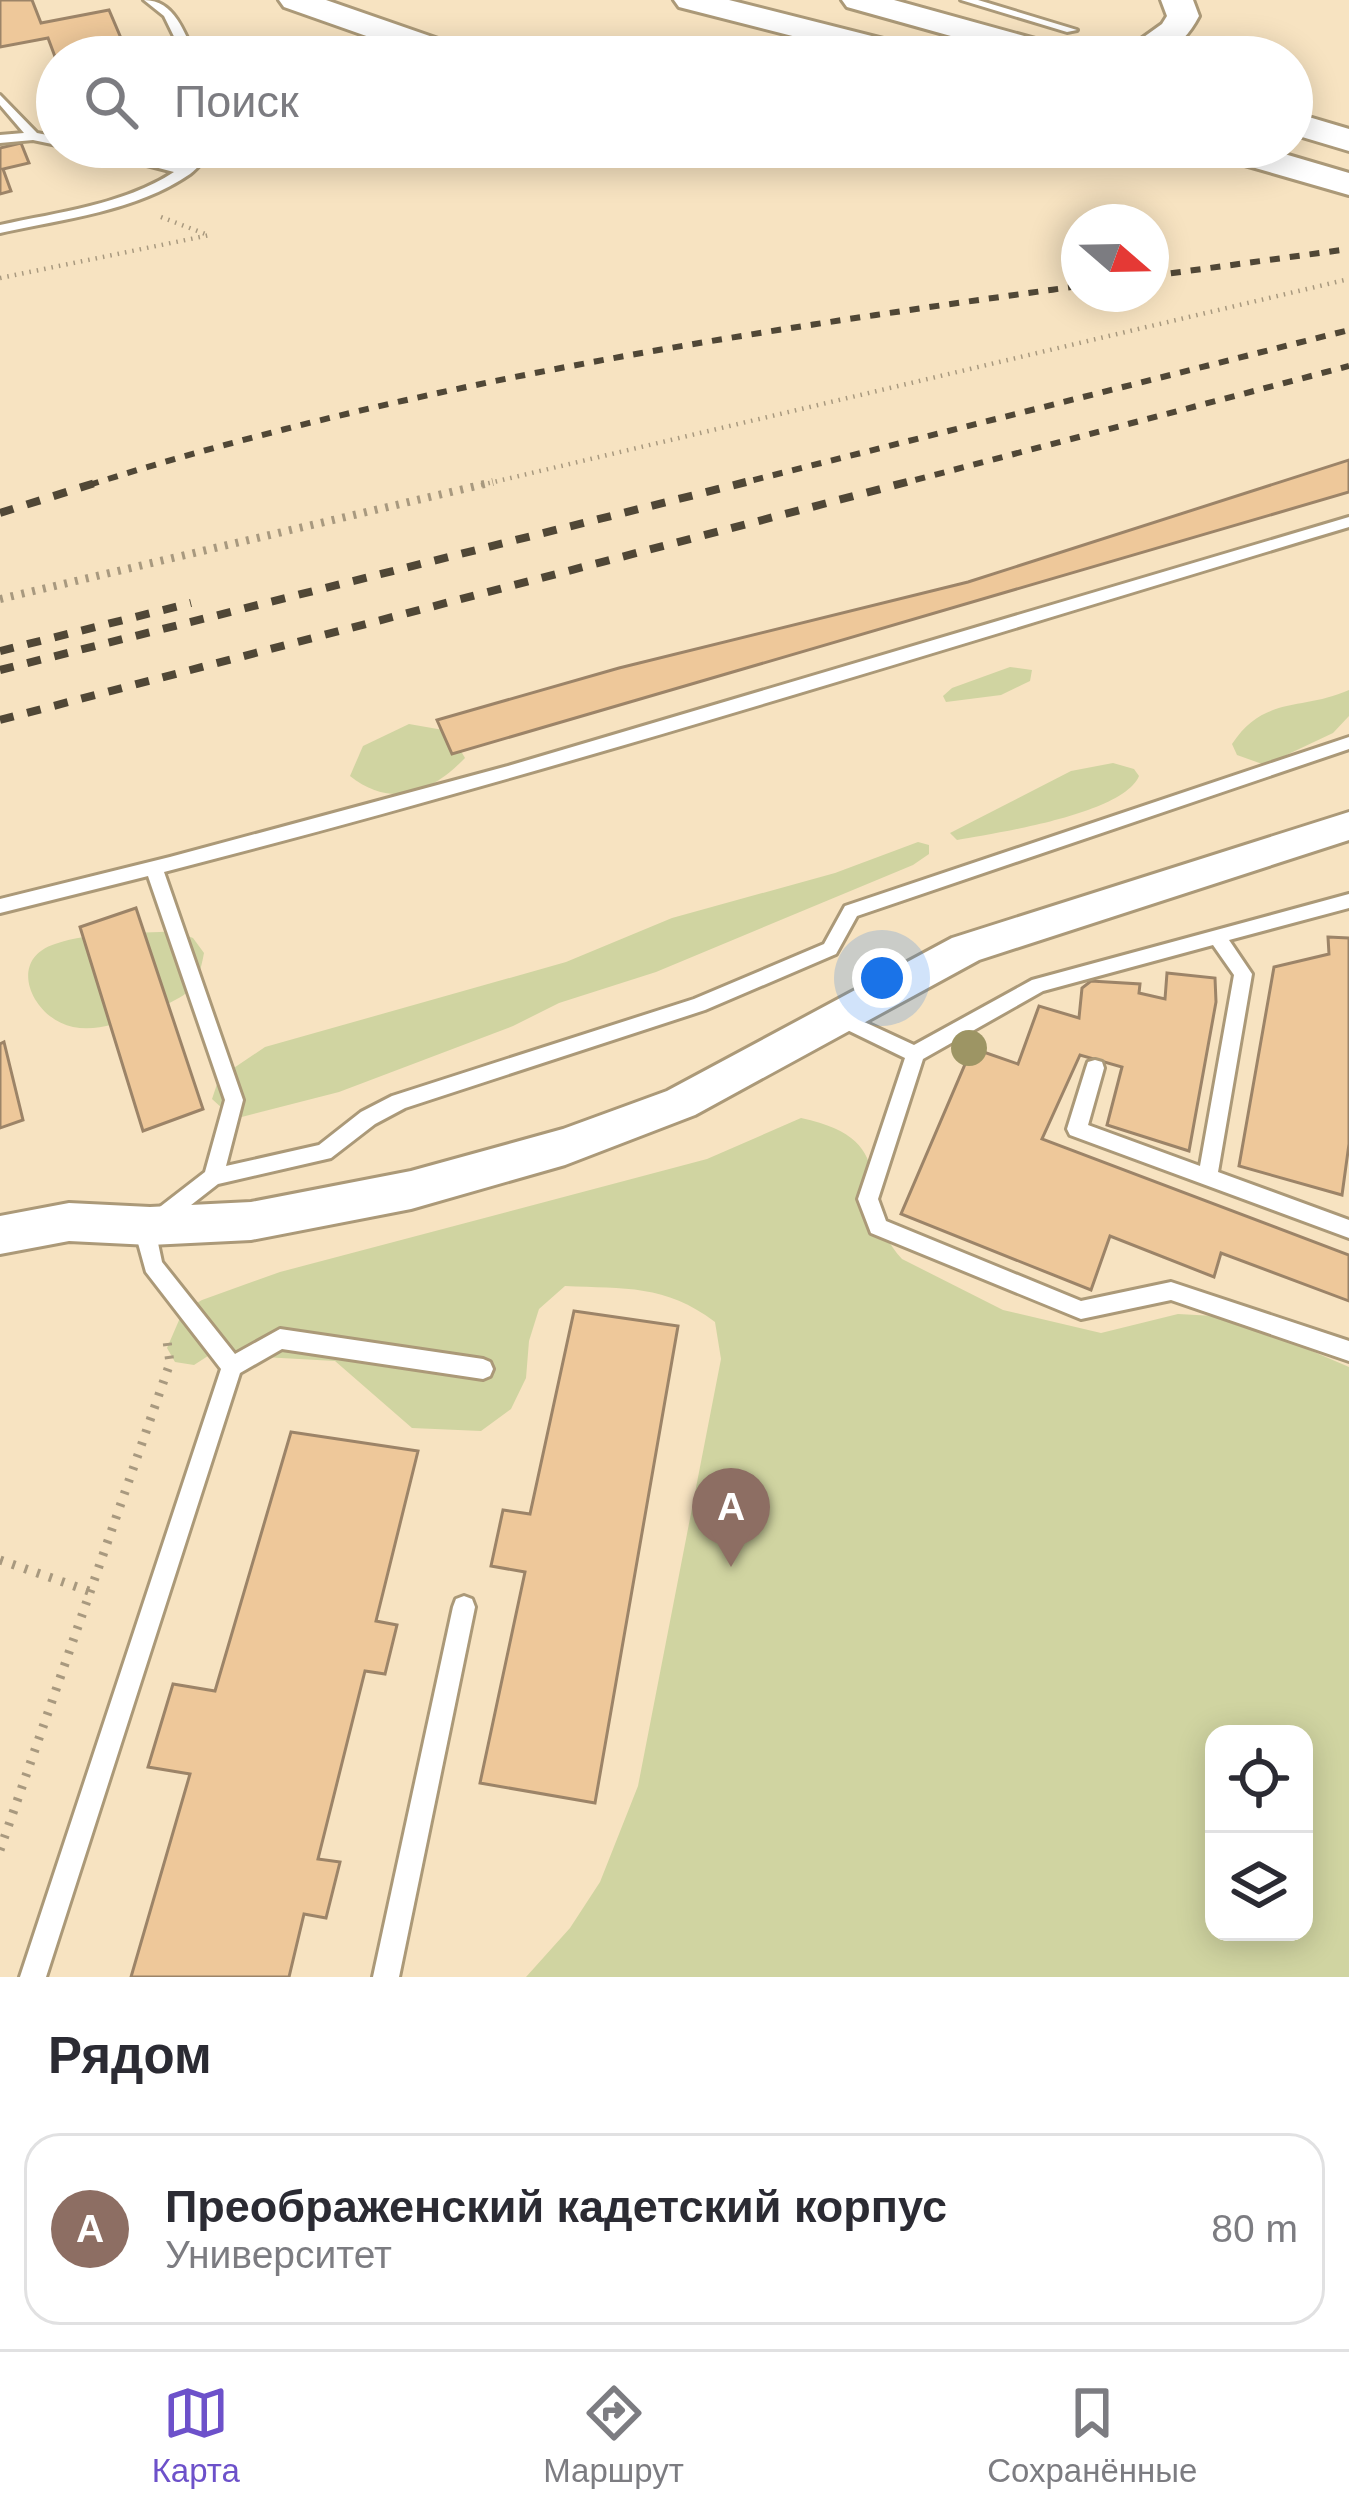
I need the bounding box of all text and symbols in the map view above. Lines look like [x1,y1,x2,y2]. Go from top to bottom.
search box [36,36,1313,168]
icon: search [78,69,144,135]
text: Поиск [174,76,299,127]
north arrow [1061,204,1169,312]
your location [852,948,912,1008]
pin: A [692,1468,770,1567]
map controls [1205,1725,1313,1941]
button: locate [1205,1725,1313,1833]
button: layers [1205,1833,1313,1941]
text: Рядом [48,2027,212,2084]
text: Преображенский кадетский корпус [165,2181,947,2232]
text: A [76,2207,104,2250]
text: 80 m [1211,2207,1298,2250]
text: Университет [165,2233,392,2276]
tab: Карта [152,2380,240,2490]
tab: Маршрут [543,2380,684,2490]
tab: Сохранённые [987,2380,1197,2490]

